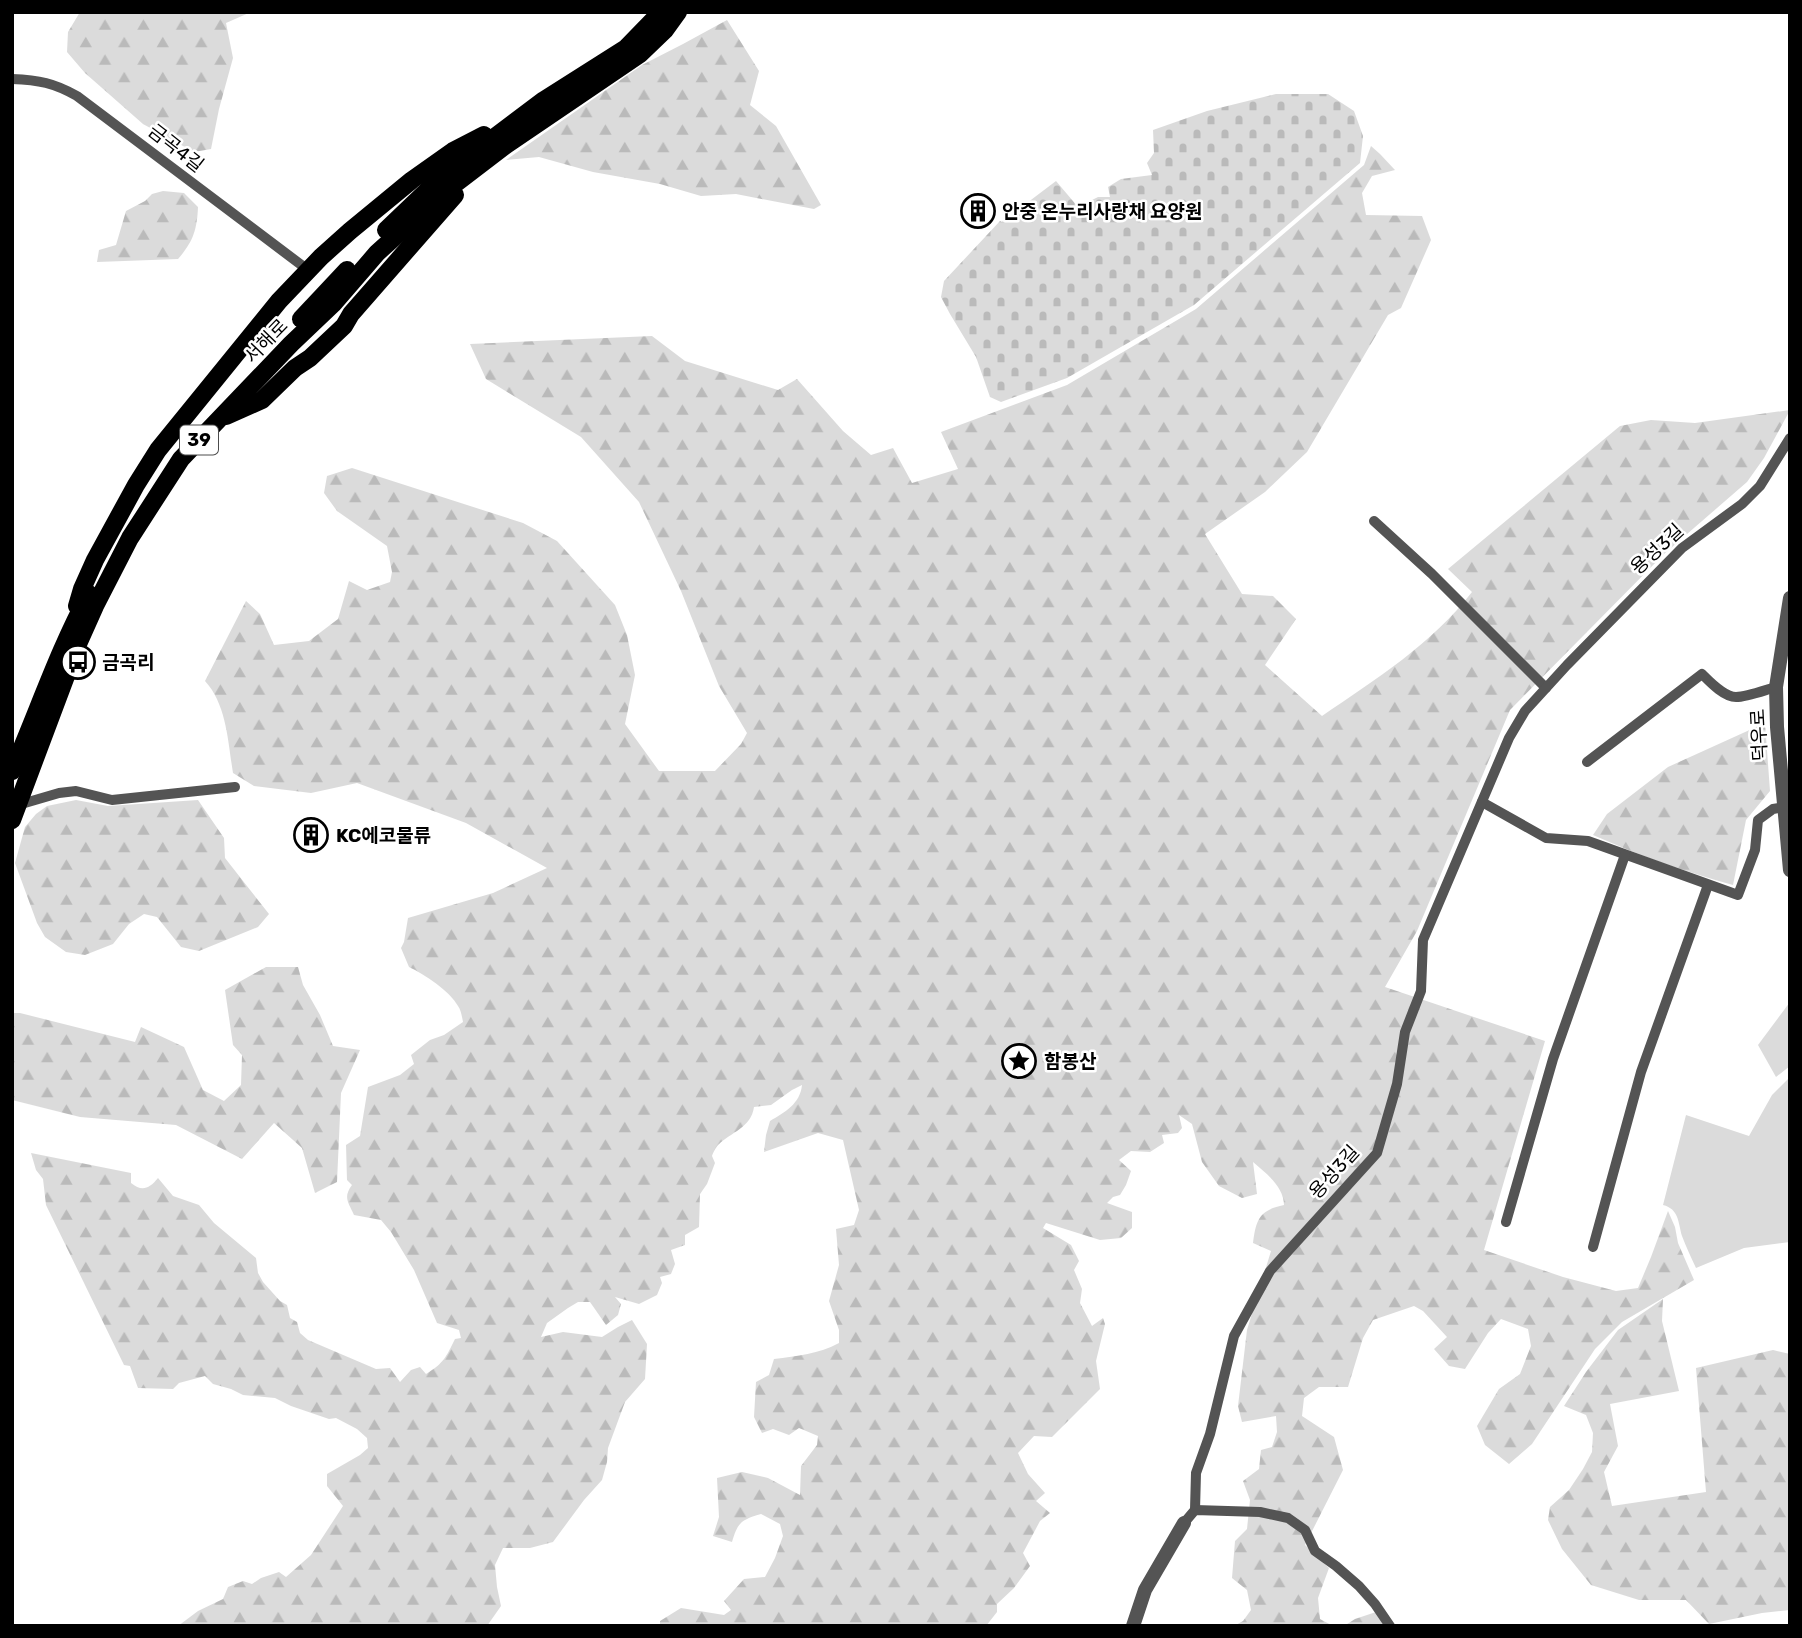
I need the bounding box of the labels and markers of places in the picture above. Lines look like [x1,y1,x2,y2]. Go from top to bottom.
building icon: 안중 온누리사랑채 요양원 [959,192,997,230]
place label: 안중 온누리사랑채 요양원 [1002,200,1202,223]
bus stop icon: 금곡리 [59,643,97,681]
place label: 금곡리 [102,651,154,674]
building icon: KC에코물류 [292,816,330,854]
place label: KC에코물류 [336,824,431,847]
place icon: 함봉산 [1000,1042,1038,1080]
place label: 함봉산 [1044,1050,1097,1073]

